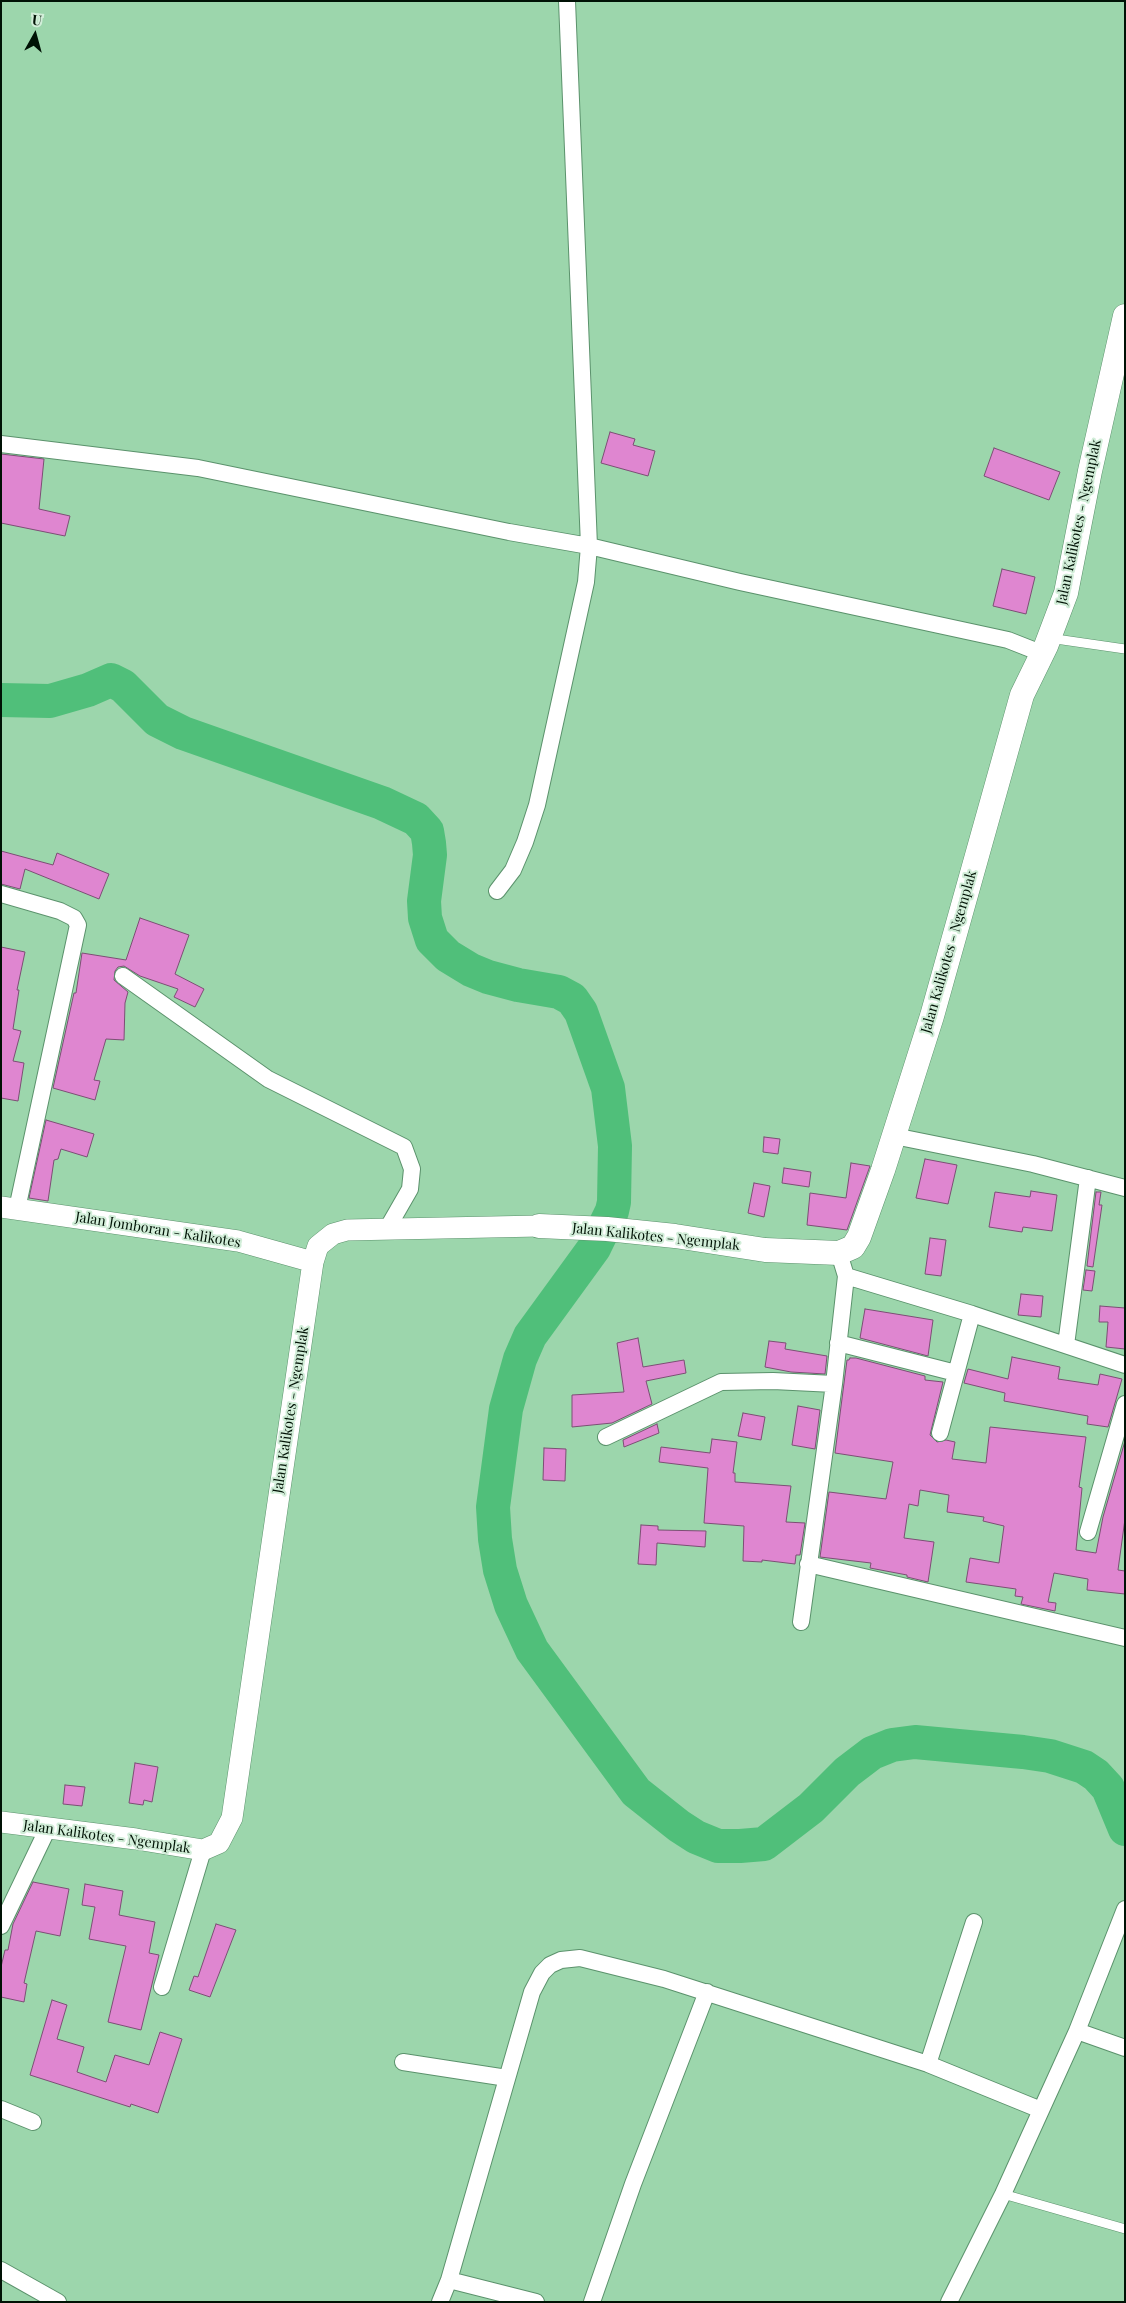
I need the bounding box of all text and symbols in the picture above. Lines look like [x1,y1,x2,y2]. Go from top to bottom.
north arrow [10,10,60,60]
text: U [31,10,43,30]
street label: Jalan Kalikotes - Ngemplak [1053,438,1105,606]
street label: Jalan Kalikotes - Ngemplak [918,869,980,1035]
street label: Jalan Jomboran - Kalikotes [74,1209,242,1251]
street label: Jalan Kalikotes - Ngemplak [571,1220,741,1254]
street label: Jalan Kalikotes - Ngemplak [270,1325,312,1495]
street label: Jalan Kalikotes - Ngemplak [22,1817,192,1857]

